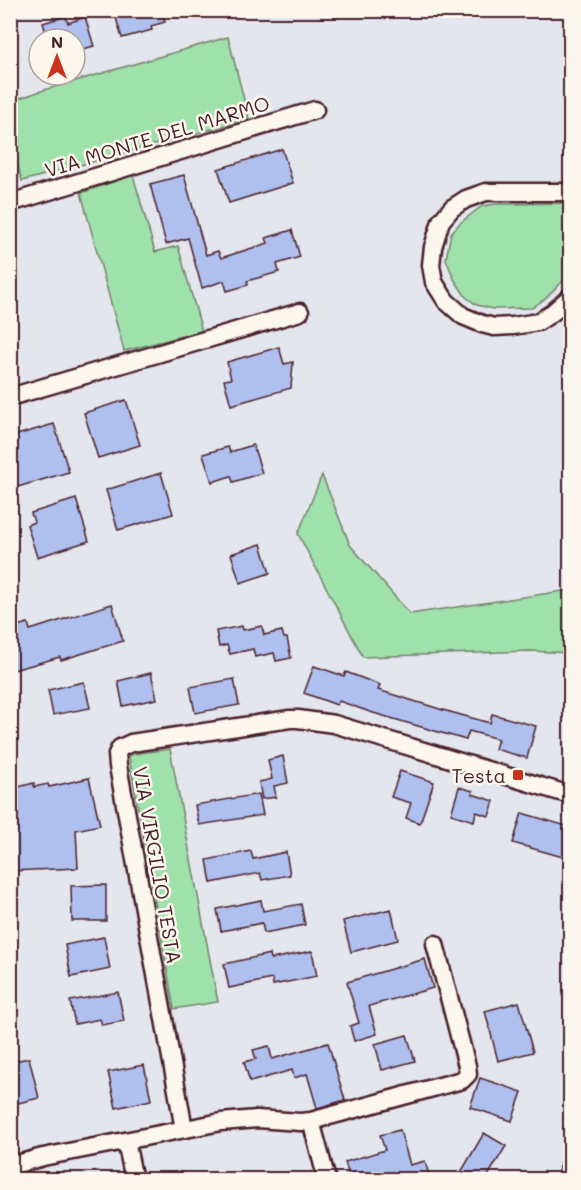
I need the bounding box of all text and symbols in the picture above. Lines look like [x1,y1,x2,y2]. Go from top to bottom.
north arrow [27,27,87,87]
text: N [51,31,63,52]
street label: VIA MONTE DEL MARMO [41,89,273,183]
place label: Testa [452,762,506,788]
street label: VIA VIRGILIO TESTA [128,764,188,966]
marker: Testa [511,768,525,782]

